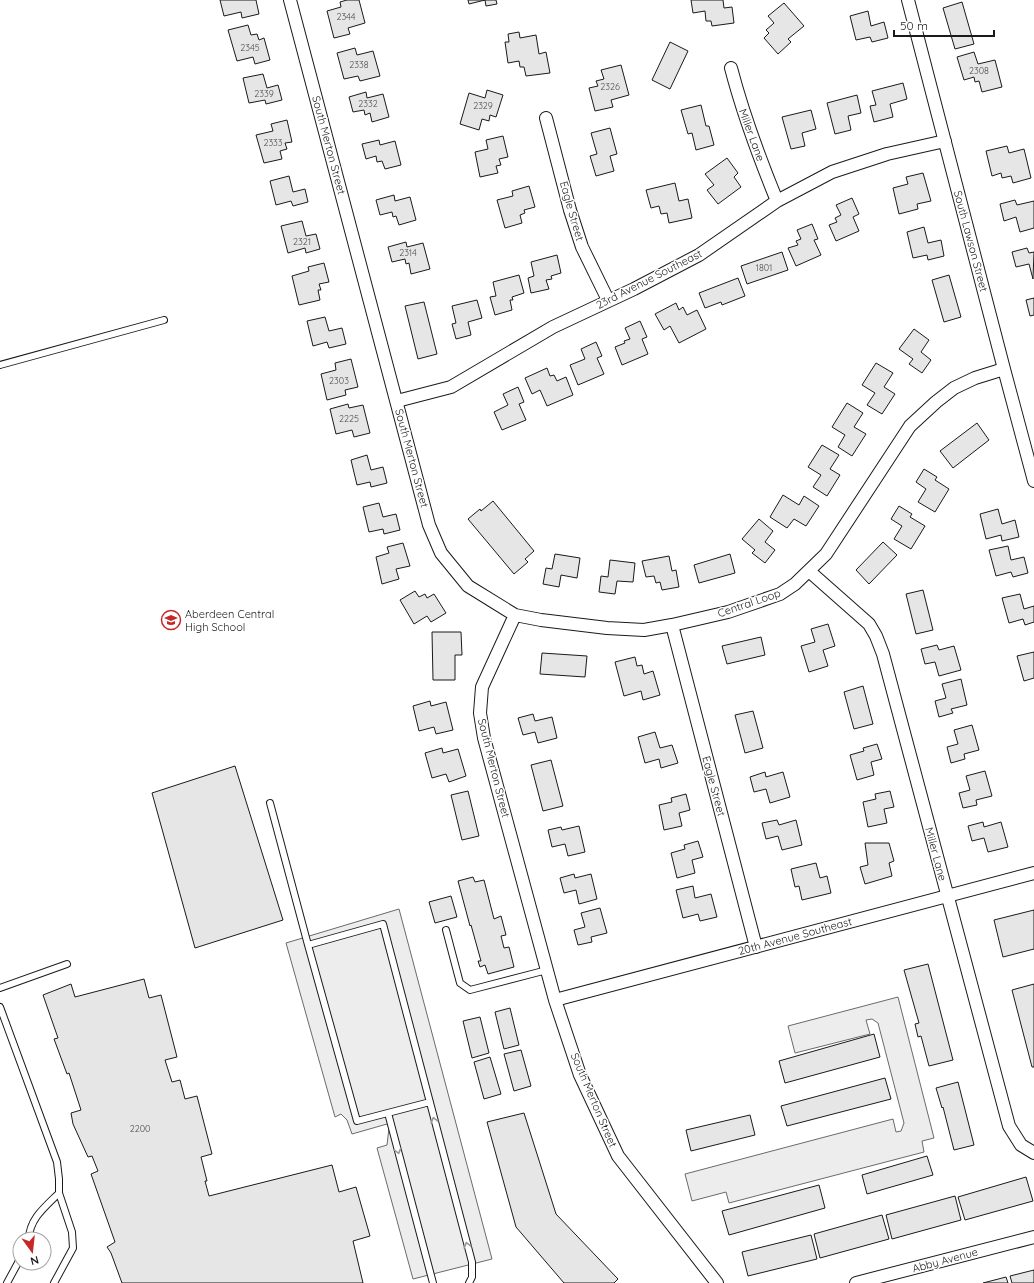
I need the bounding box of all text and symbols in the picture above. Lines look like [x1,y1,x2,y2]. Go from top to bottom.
house number: 2344 [336,11,356,22]
scale bar [894,12,994,38]
text: 50 m [900,18,928,33]
house number: 2345 [240,42,260,53]
house number: 2338 [349,59,369,70]
house number: 2308 [969,65,989,76]
house number: 2326 [600,81,620,92]
house number: 2339 [254,88,274,99]
street label: South Merton Street [309,94,349,196]
house number: 2332 [358,98,378,109]
house number: 2329 [473,100,493,111]
street label: Miller Lane [736,107,768,163]
house number: 2333 [263,137,283,148]
street label: Eagle Street [557,180,587,243]
street label: South Lawson Street [951,189,991,293]
house number: 2321 [293,236,311,247]
street label: 23rd Avenue Southeast [594,246,705,312]
house number: 2314 [399,247,417,258]
house number: 1801 [756,262,772,273]
house number: 2303 [329,375,349,386]
street label: South Merton Street [392,407,432,509]
house number: 2225 [339,413,359,424]
street label: Central Loop [716,586,783,620]
place label: Aberdeen Central High School [185,607,274,634]
school or university icon: Aberdeen Central High School [160,609,182,631]
street label: South Merton Street [475,717,513,819]
street label: Eagle Street [699,754,729,818]
street label: Miller Lane [922,826,950,882]
street label: 20th Avenue Southeast [737,914,854,958]
street label: South Merton Street [568,1051,620,1150]
one-way arrow [431,1116,439,1123]
house number: 2200 [130,1123,150,1134]
one-way arrow [393,1147,401,1154]
north arrow [12,1231,52,1271]
one-way arrow [464,1242,472,1249]
street label: Abby Avenue [911,1245,979,1275]
text: N [29,1253,40,1268]

